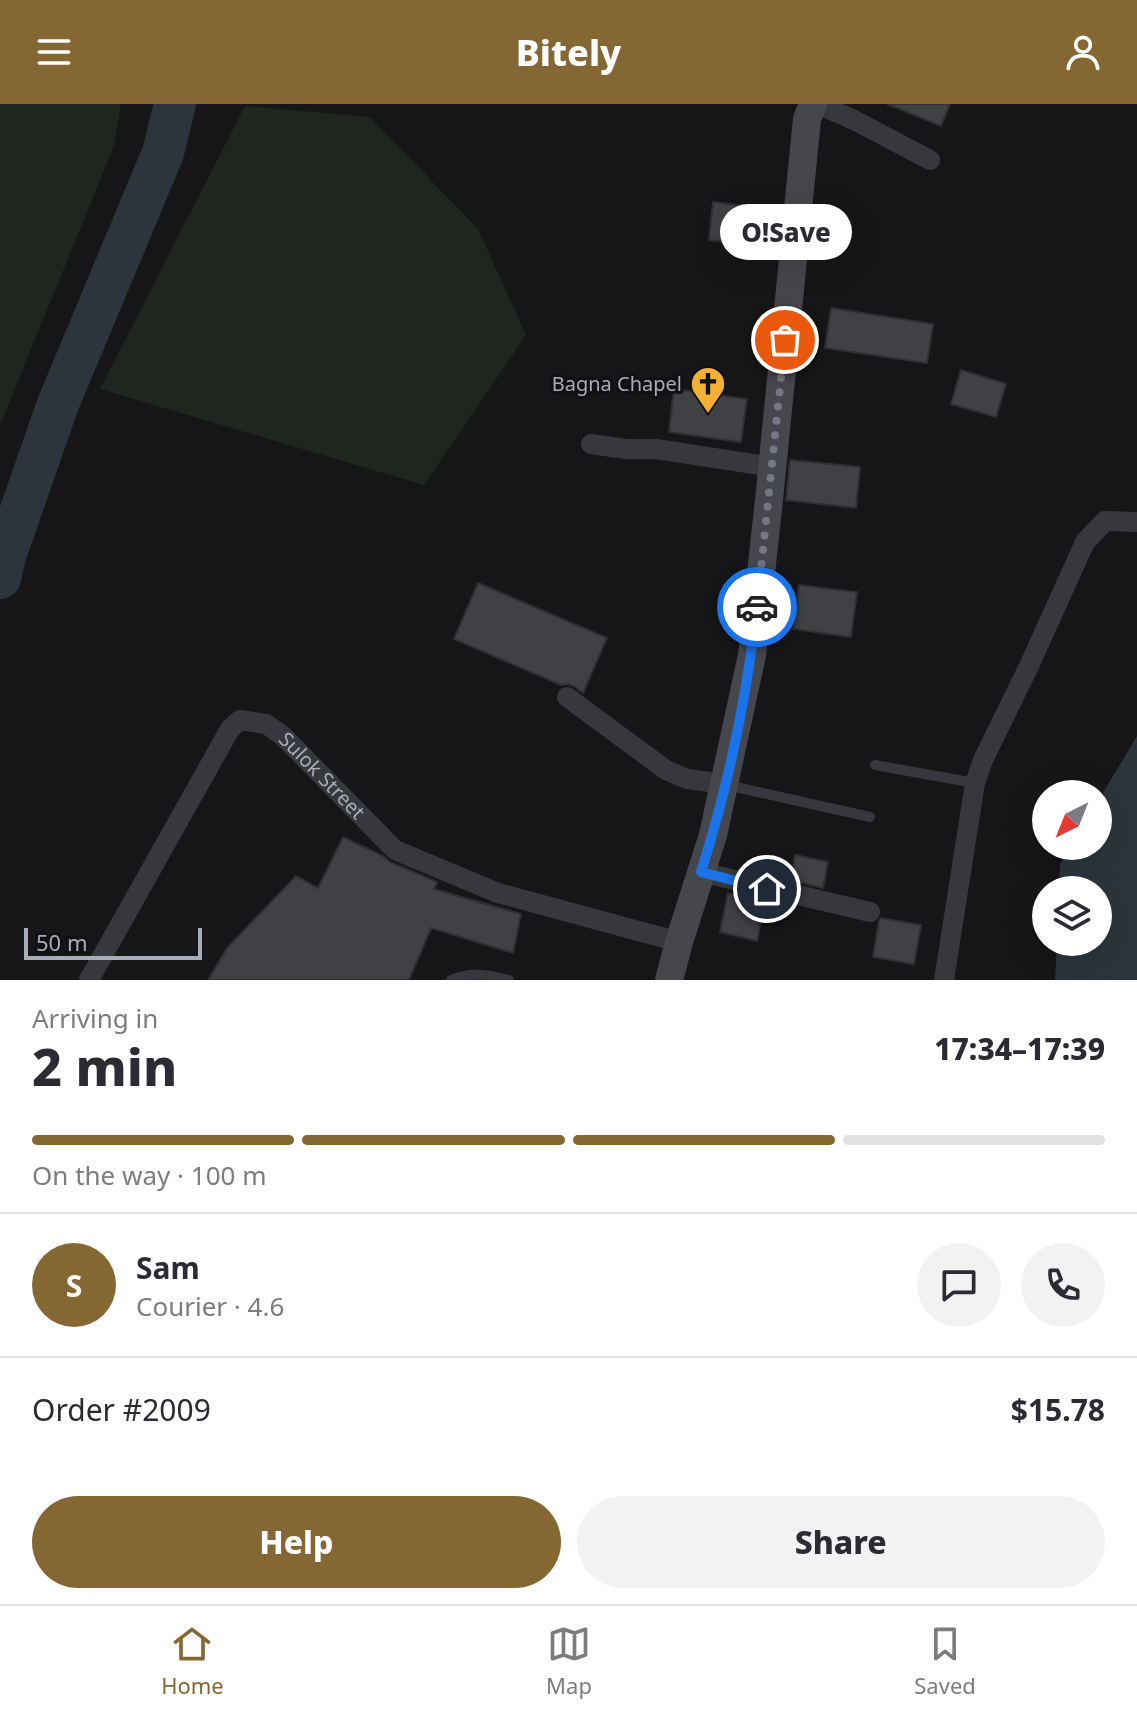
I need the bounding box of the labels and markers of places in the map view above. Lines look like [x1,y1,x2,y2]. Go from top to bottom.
callout: O!Save [719,204,851,260]
pin [751,306,819,374]
church icon: Bagna Chapel [689,365,727,415]
place label: Bagna Chapel [552,370,682,397]
pin [733,855,801,923]

